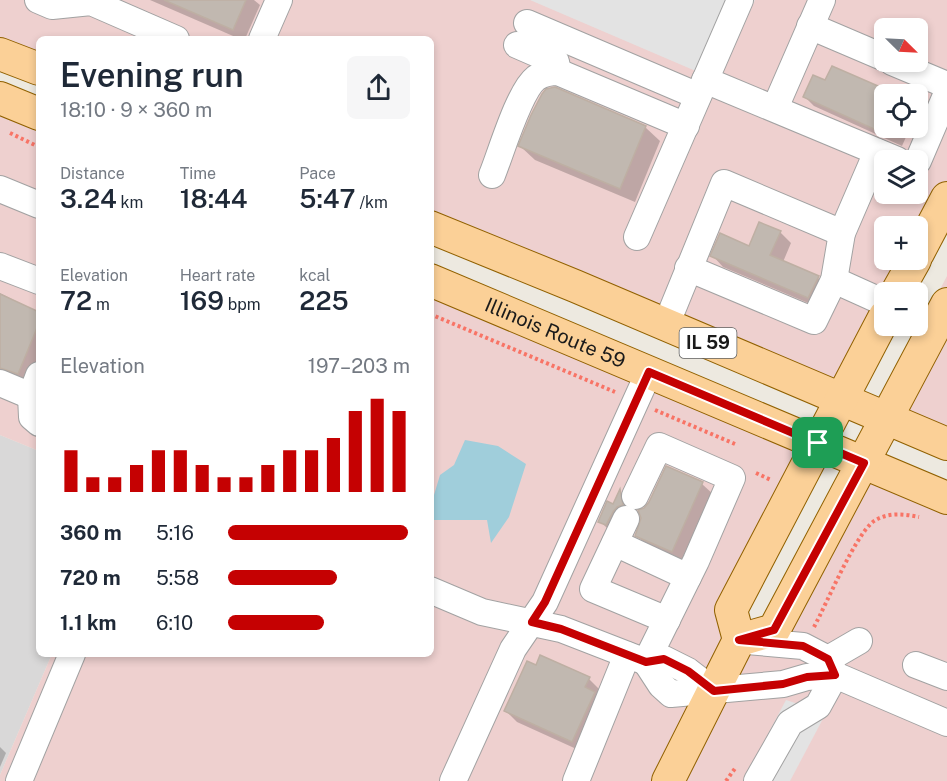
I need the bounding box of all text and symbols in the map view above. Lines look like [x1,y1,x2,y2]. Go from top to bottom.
north arrow [874,18,928,72]
map controls [874,18,928,336]
text: Evening run [60,56,243,94]
button: share [347,56,410,119]
button: locate [874,84,928,138]
text: 18:10 · 9 × 360 m [60,98,212,122]
button: layers [874,150,928,204]
text: Distance [60,164,125,183]
text: Time [180,164,216,183]
text: Pace [299,164,336,183]
text: 3.24 [60,183,117,214]
text: 18:44 [180,183,248,214]
text: 5:47 [299,183,356,214]
text: km [117,193,143,212]
text: /km [356,193,388,212]
button: + [874,216,928,270]
text: Elevation [60,266,128,285]
text: Heart rate [180,266,255,285]
text: kcal [299,266,330,285]
button: − [874,282,928,336]
text: 72 [60,285,92,316]
text: 169 [180,285,224,316]
text: 225 [299,285,349,316]
street label: Illinois Route 59 [481,293,629,373]
text: m [92,295,110,314]
text: bpm [224,295,261,314]
road number: IL 59 [680,328,736,358]
text: Elevation [60,354,145,378]
text: 197–203 m [308,354,410,378]
pin [792,417,843,468]
icon: arrive [801,426,834,459]
text: 360 m [60,521,122,545]
text: 5:16 [156,521,194,545]
text: 720 m [60,566,121,590]
text: 5:58 [156,566,199,590]
text: 1.1 km [60,611,117,635]
text: 6:10 [156,611,193,635]

